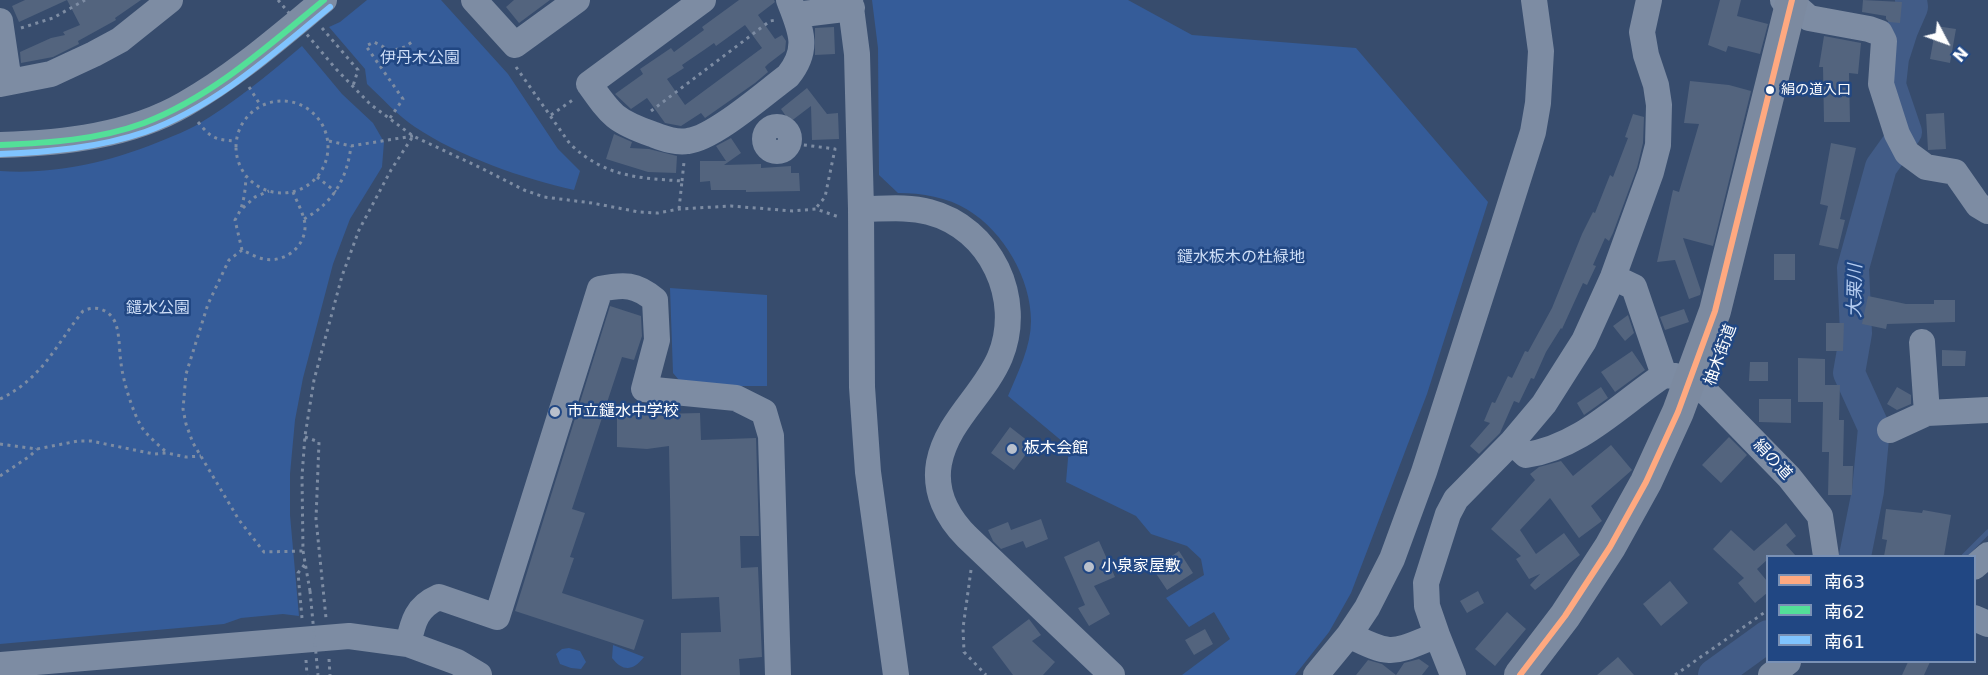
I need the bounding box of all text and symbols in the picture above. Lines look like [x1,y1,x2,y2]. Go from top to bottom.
north arrow [1916,12,1976,72]
text: N [1948,43,1972,65]
park label: 伊丹木公園 [380,49,460,69]
place label: 絹の道入口 [1781,82,1851,98]
marker: 絹の道入口 [1764,84,1776,96]
park label: 鑓水板木の杜緑地 [1177,248,1305,268]
water label: 大栗川 [1845,264,1867,318]
park label: 鑓水公園 [126,299,190,319]
street label: 柚木街道 [1701,322,1741,388]
place label: 市立鑓水中学校 [567,402,679,422]
marker: 市立鑓水中学校 [548,405,562,419]
street label: 絹の道 [1749,436,1795,484]
place label: 板木会館 [1024,439,1088,459]
marker: 板木会館 [1005,442,1019,456]
legend [1766,555,1976,663]
place label: 小泉家屋敷 [1101,557,1181,577]
marker: 小泉家屋敷 [1082,560,1096,574]
text: 南63 [1824,571,1865,592]
text: 南62 [1824,601,1865,622]
text: 南61 [1824,631,1865,652]

